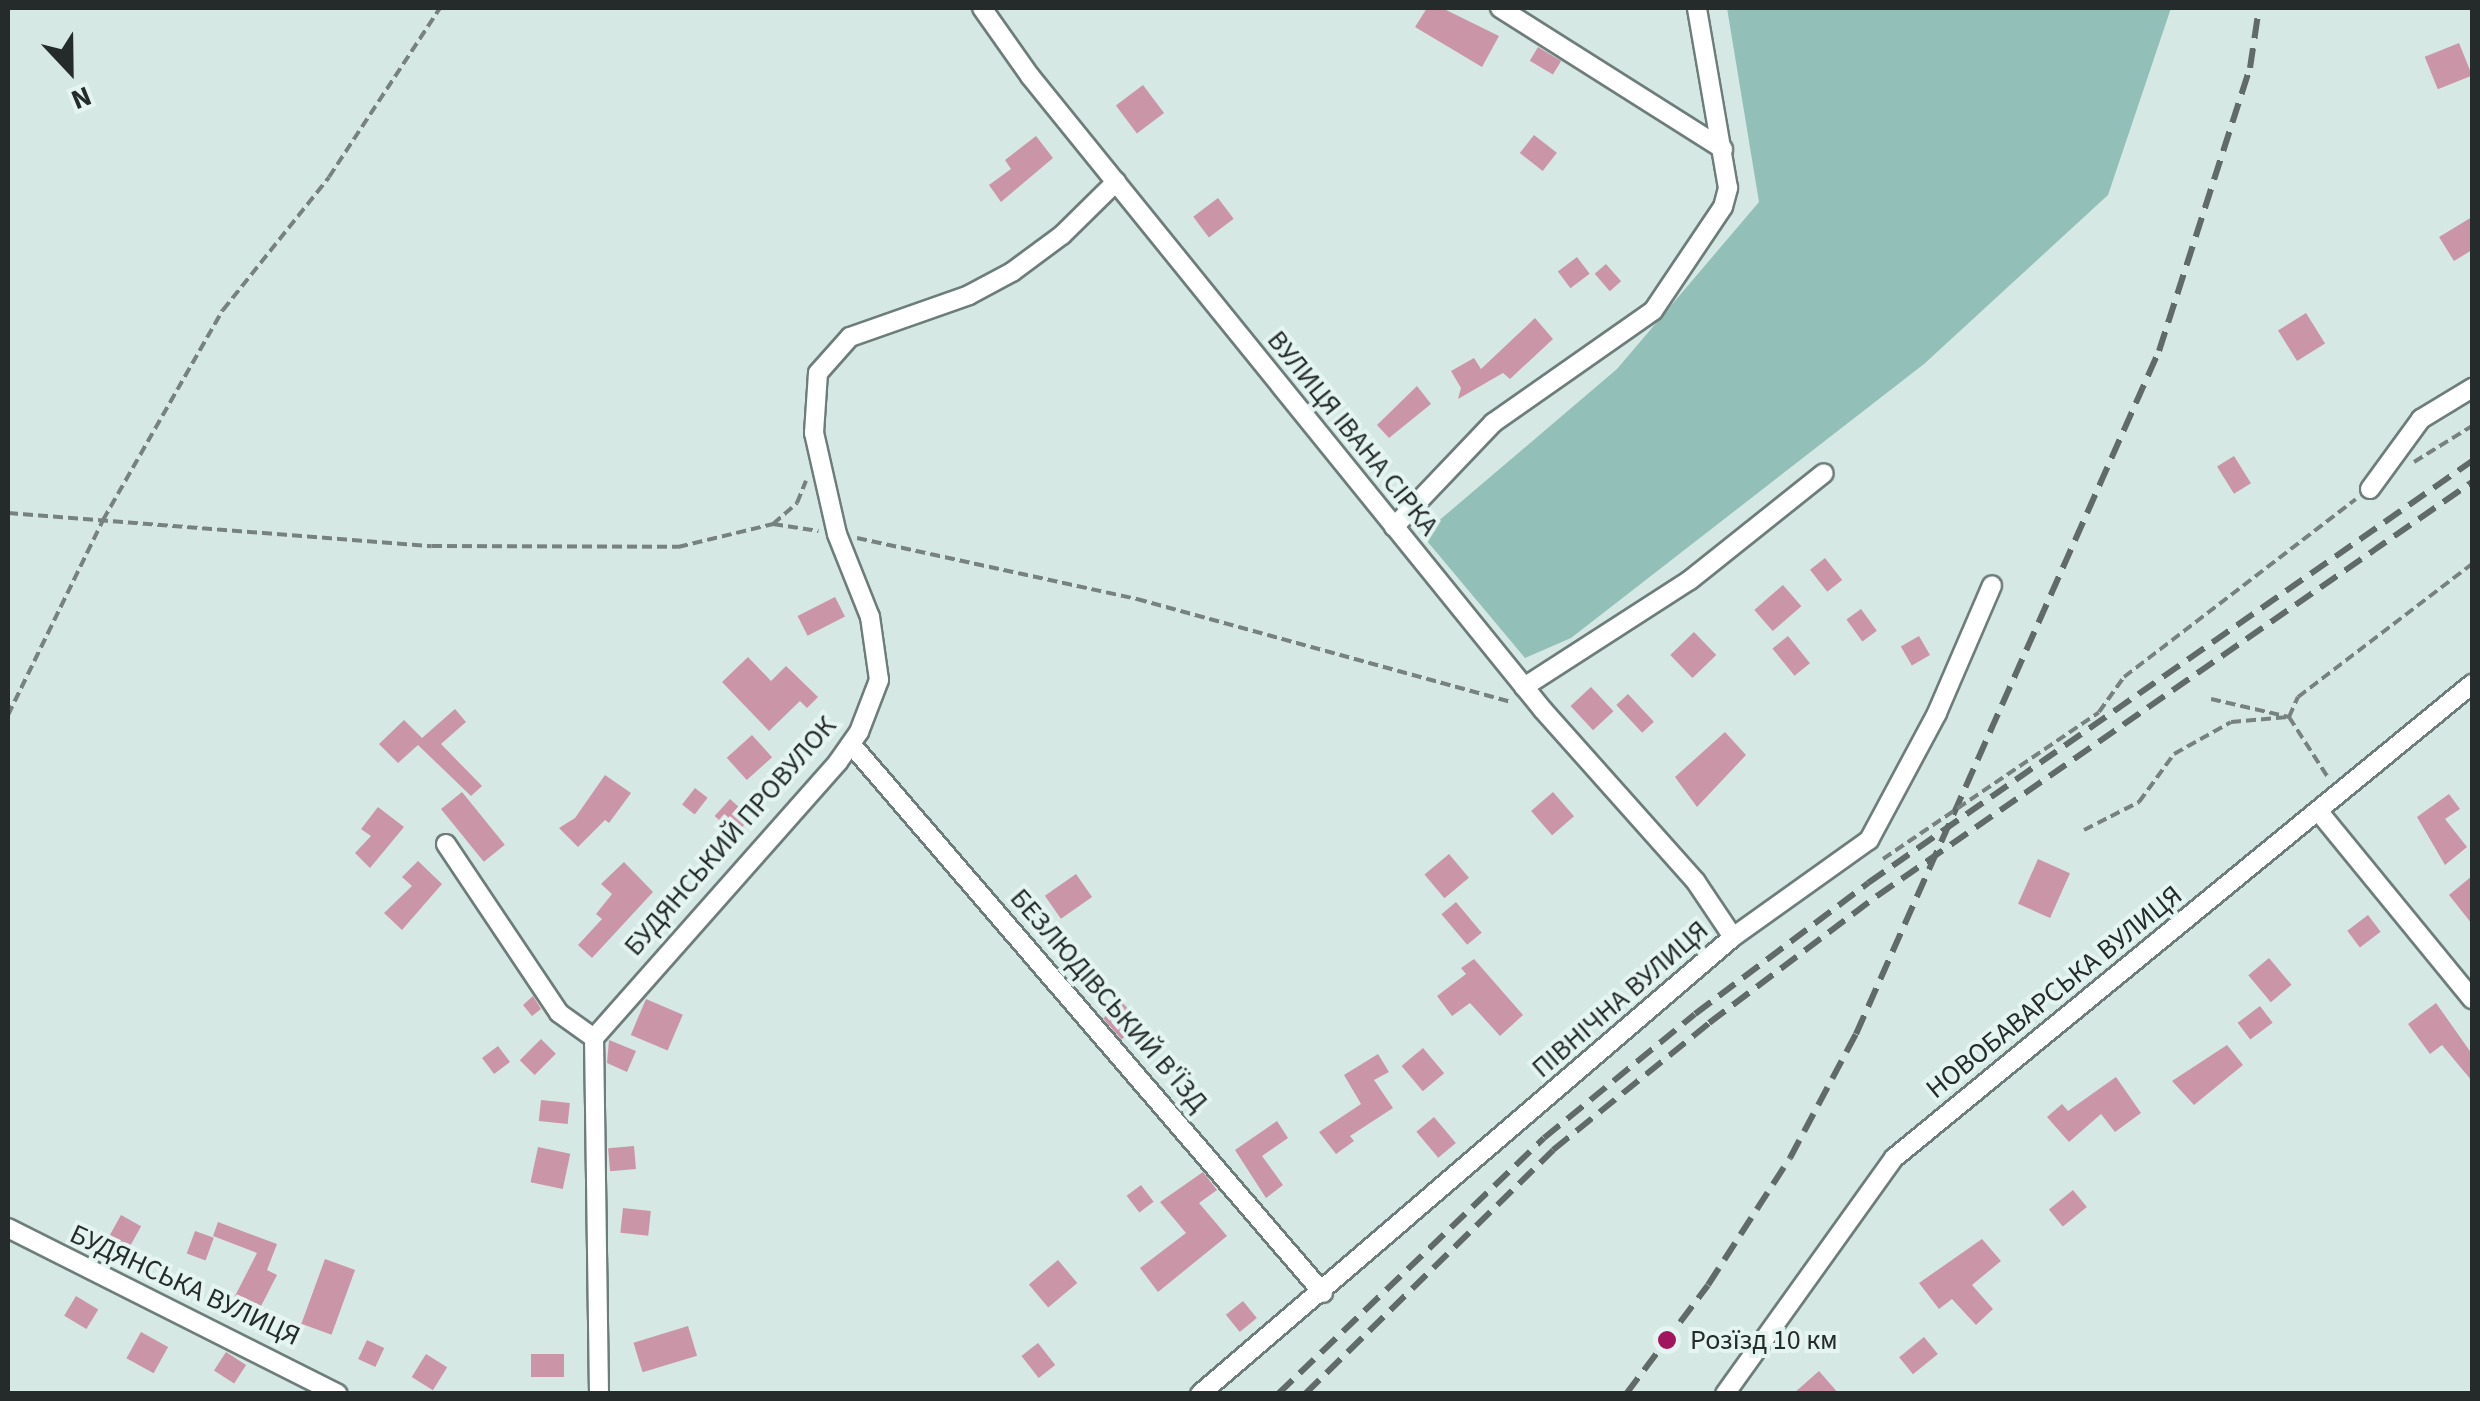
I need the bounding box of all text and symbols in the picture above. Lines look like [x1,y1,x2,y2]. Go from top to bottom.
north arrow [20,20,120,120]
text: N [65,76,97,120]
street label: ВУЛИЦЯ ІВАНА СІРКА [1260,324,1446,542]
street label: БУДЯНСЬКИЙ ПРОВУЛОК [617,709,843,963]
street label: НОВОБАВАРСЬКА ВУЛИЦЯ [1919,878,2189,1106]
street label: БЕЗЛЮДІВСЬКИЙ В'ЇЗД [1003,882,1215,1118]
street label: ПІВНІЧНА ВУЛИЦЯ [1525,913,1715,1085]
street label: БУДЯНСЬКА ВУЛИЦЯ [65,1217,305,1353]
place label: Розїзд 10 км [1690,1323,1838,1357]
marker: Розїзд 10 км [1654,1327,1680,1353]

